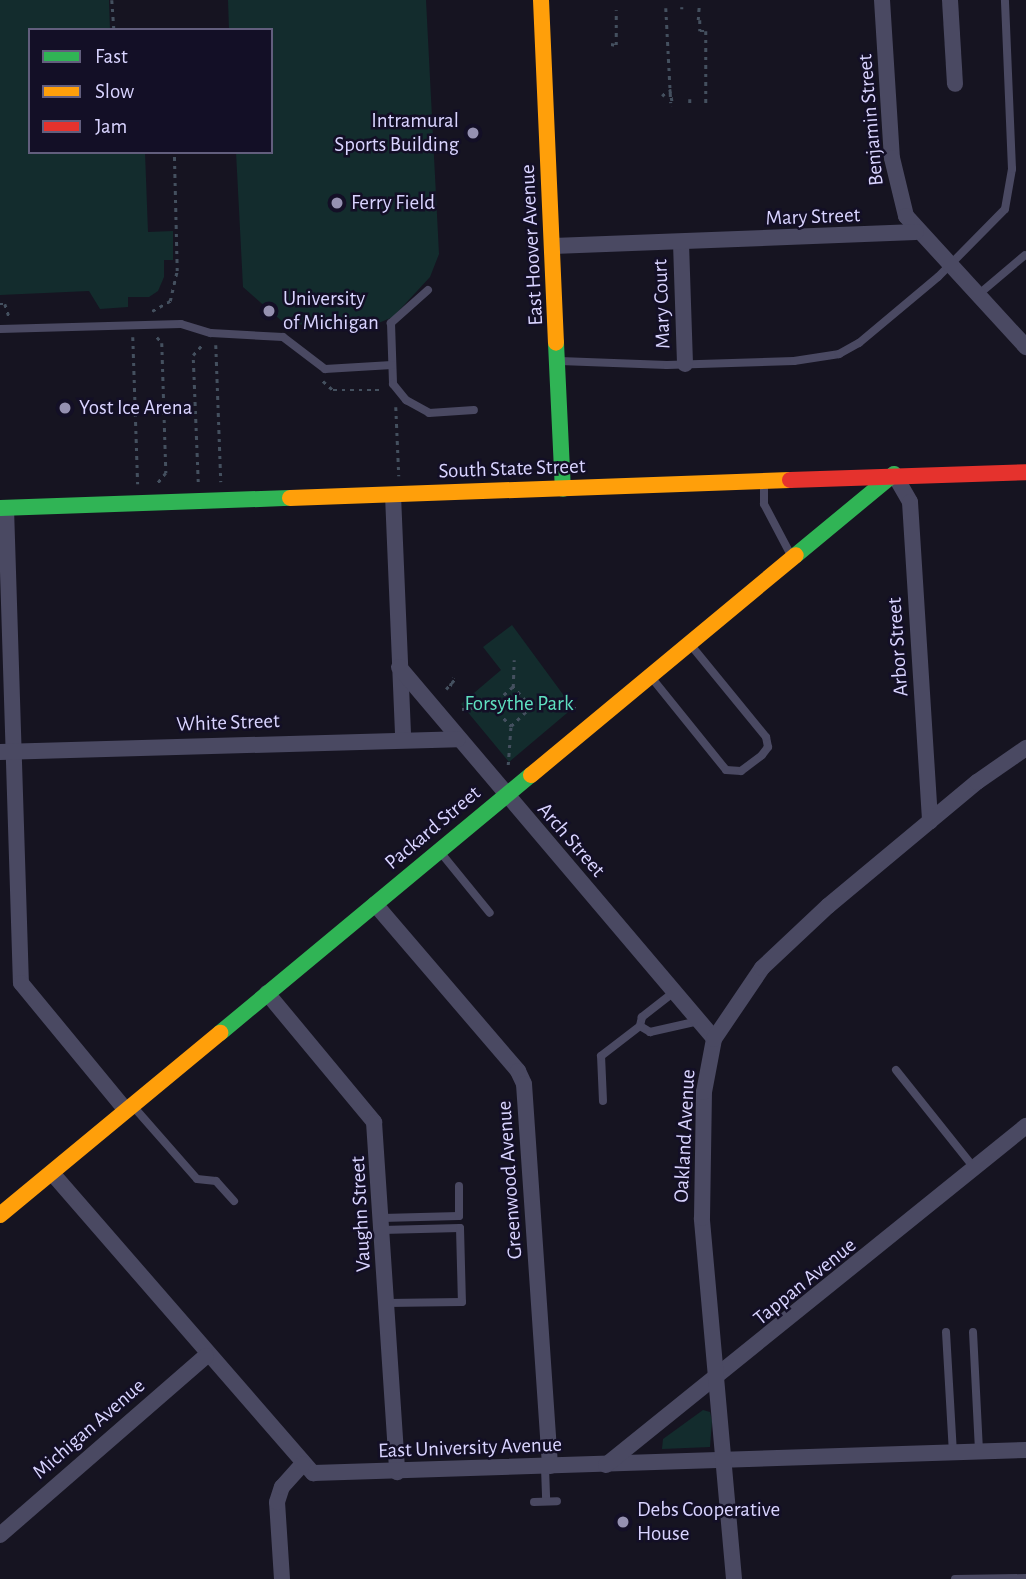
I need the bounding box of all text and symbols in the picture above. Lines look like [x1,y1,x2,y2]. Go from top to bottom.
legend [28,28,273,154]
text: Fast [95,46,128,67]
street label: Benjamin Street [853,53,889,187]
text: Slow [95,81,134,102]
place label: Intramural Sports Building [334,108,459,158]
text: Jam [95,116,127,137]
marker: Intramural Sports Building [465,125,481,141]
street label: East Hoover Avenue [515,164,549,326]
place label: Ferry Field [351,190,435,216]
marker: Ferry Field [329,195,345,211]
street label: Mary Street [765,203,861,231]
street label: Mary Court [648,259,676,349]
place label: University of Michigan [283,286,379,336]
marker: University of Michigan [261,303,277,319]
place label: Yost Ice Arena [79,395,192,421]
marker: Yost Ice Arena [57,400,73,416]
street label: South State Street [438,454,586,484]
street label: Arbor Street [882,597,914,697]
park label: Forsythe Park [465,691,573,717]
street label: White Street [176,709,280,737]
street label: Packard Street [380,781,486,875]
street label: Arch Street [532,798,610,882]
street label: Oakland Avenue [669,1069,701,1203]
street label: Greenwood Avenue [492,1100,528,1260]
street label: Vaughn Street [345,1156,377,1272]
street label: Tappan Avenue [749,1233,861,1331]
street label: Michigan Avenue [28,1373,150,1485]
street label: East University Avenue [378,1432,562,1464]
place label: Debs Cooperative House [637,1497,780,1547]
marker: Debs Cooperative House [615,1514,631,1530]

